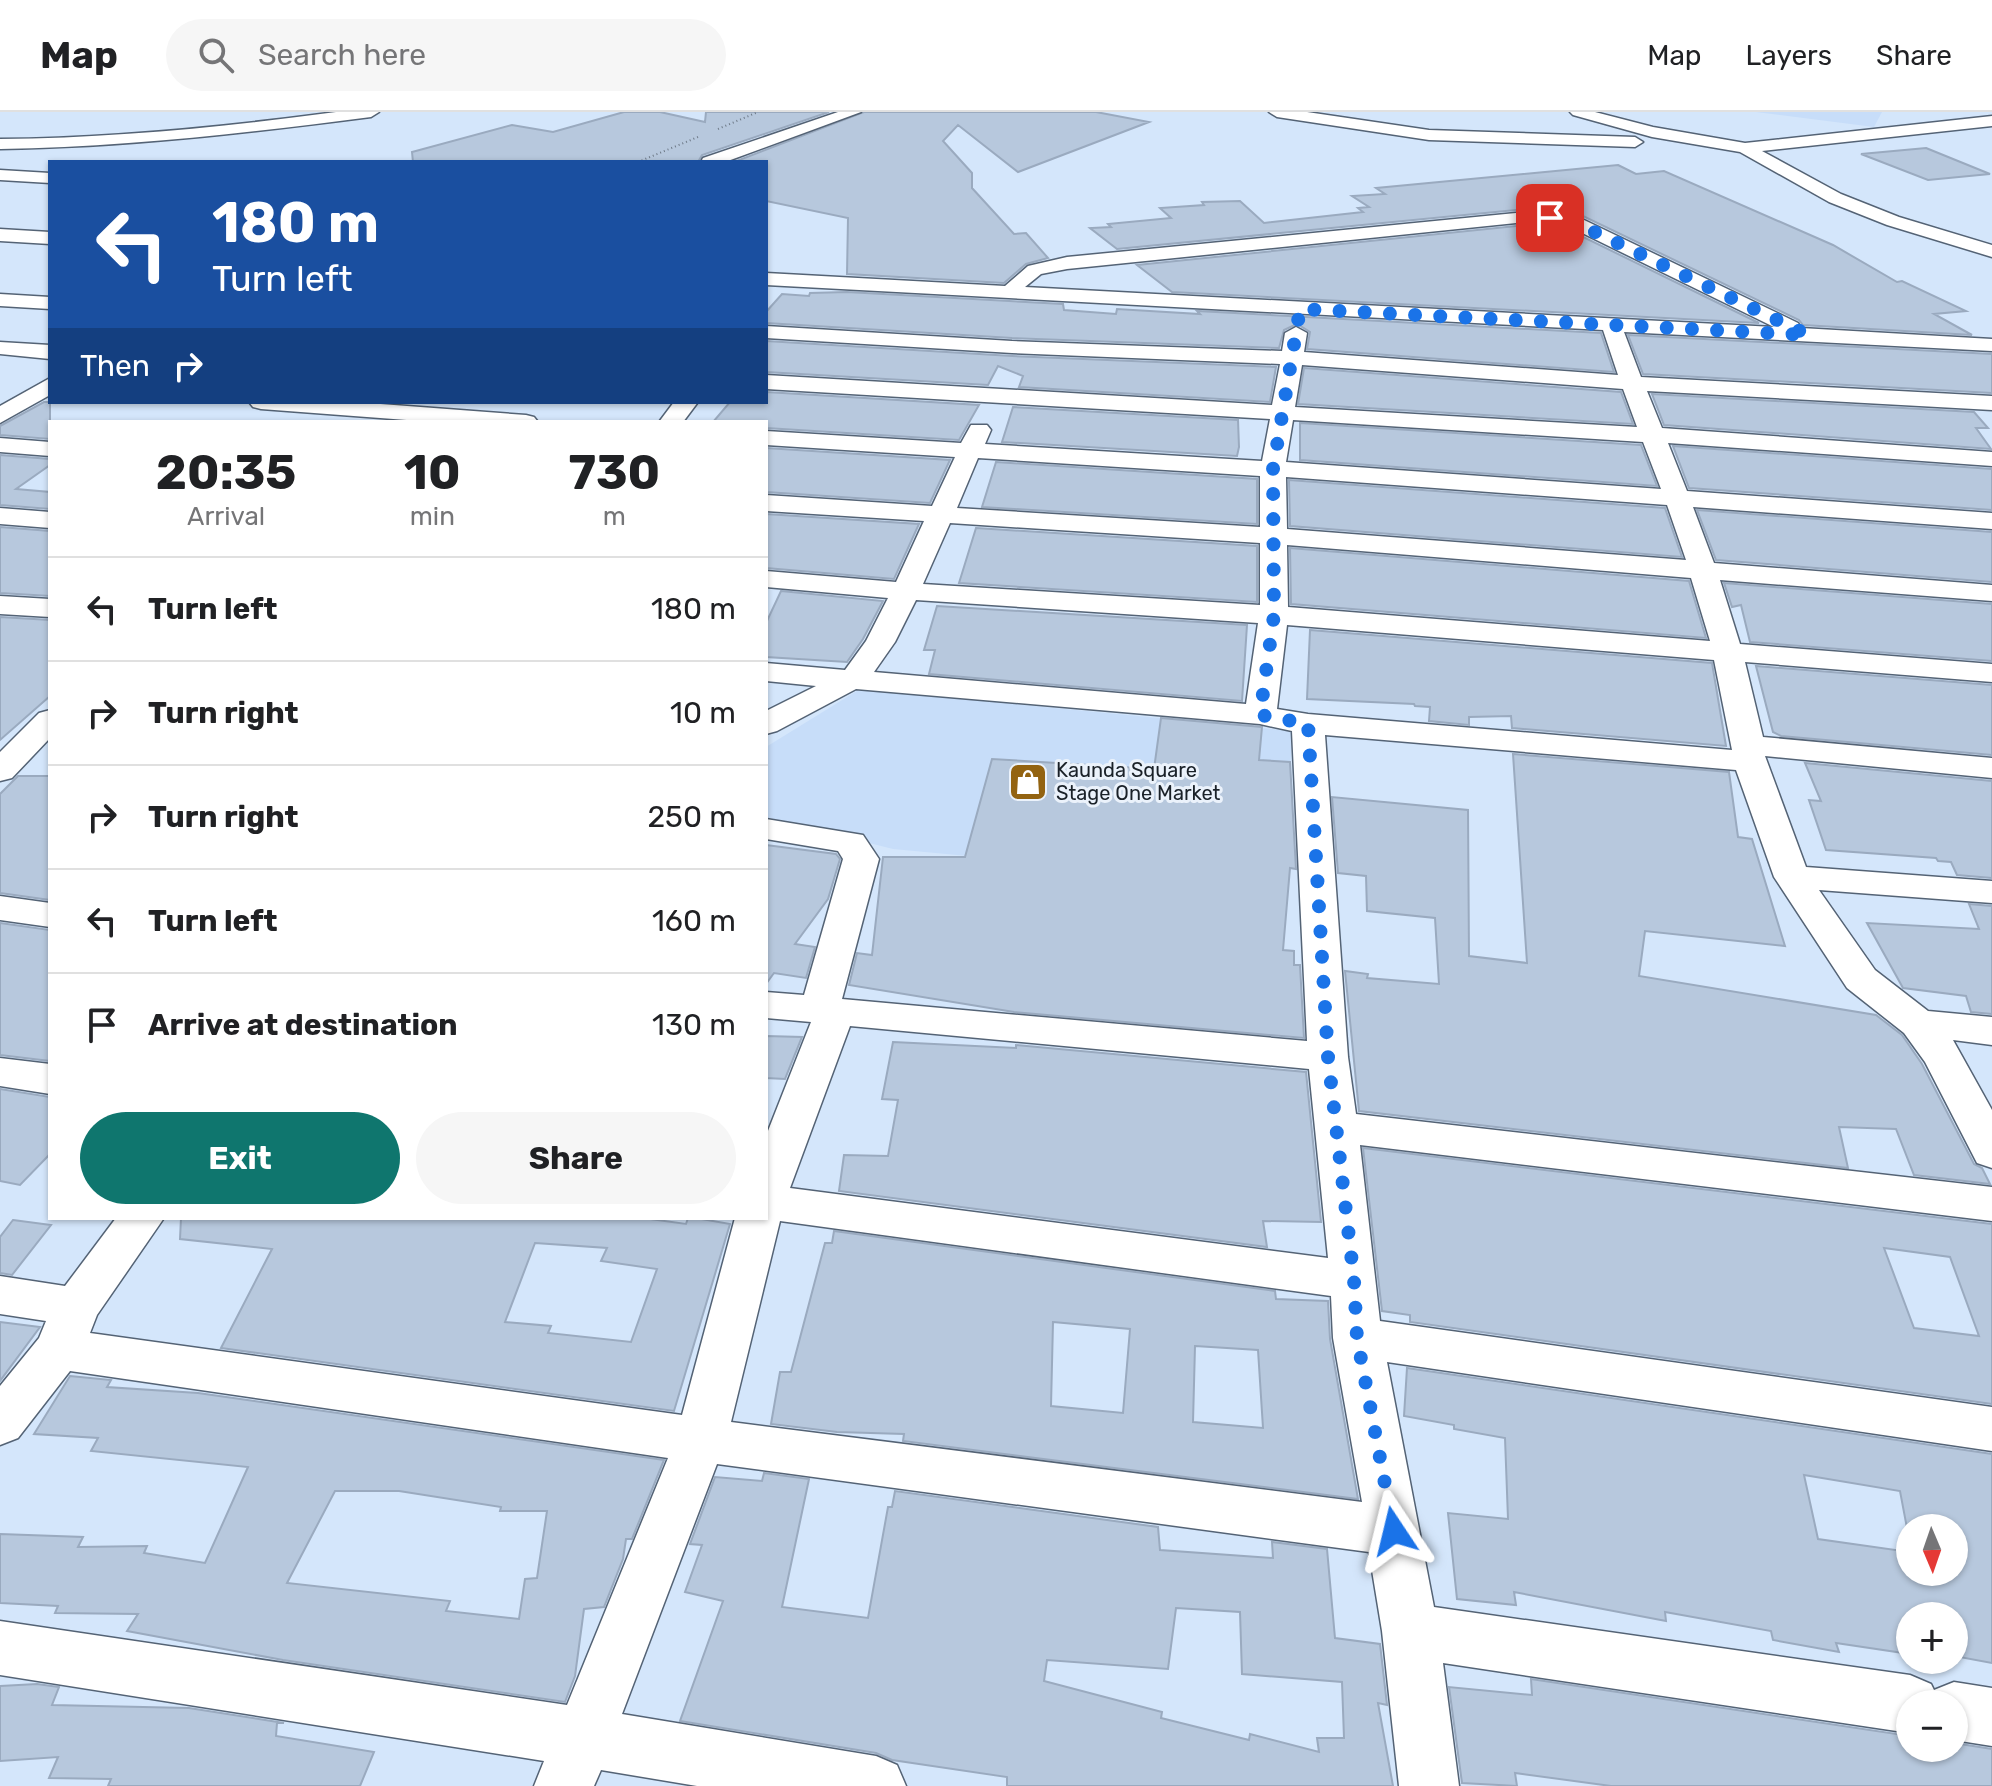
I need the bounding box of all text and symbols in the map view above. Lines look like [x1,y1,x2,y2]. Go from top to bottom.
search box [166,19,726,91]
text: Map [40,32,118,78]
icon: search [194,33,238,77]
text: Search here [258,37,426,73]
text: Map [1647,39,1702,72]
text: Layers [1746,39,1832,72]
text: Share [1876,39,1952,72]
pin [1516,184,1584,252]
text: 180 m [212,190,379,256]
icon: left [80,192,184,296]
icon: arrive [1528,196,1572,240]
text: Turn left [212,257,353,300]
icon: right [166,344,210,388]
text: Then [80,348,150,384]
text: 20:35 [156,444,296,501]
text: 10 [404,444,461,501]
text: 730 [568,444,660,501]
text: Arrival [187,501,265,532]
text: min [410,501,455,532]
text: m [603,501,626,532]
icon: left [80,587,124,631]
text: Turn left [148,591,278,627]
text: 180 m [651,591,736,627]
icon: right [80,691,124,735]
text: Turn right [148,695,299,731]
text: 10 m [670,695,736,731]
place label: Kaunda Square Stage One Market [1056,758,1221,805]
shop icon: Kaunda Square Stage One Market [1007,761,1049,803]
icon: right [80,795,124,839]
text: Turn right [148,799,299,835]
text: 250 m [648,799,736,835]
icon: left [80,899,124,943]
text: Turn left [148,903,278,939]
text: 160 m [652,903,736,939]
icon: arrive [80,1003,124,1047]
text: Arrive at destination [148,1007,458,1043]
text: 130 m [652,1007,736,1043]
button: Exit [80,1112,400,1204]
button: Share [416,1112,736,1204]
position arrow [1352,1489,1436,1573]
north arrow [1896,1514,1968,1586]
map controls [1896,1514,1968,1762]
button: + [1896,1602,1968,1674]
button: − [1896,1690,1968,1762]

